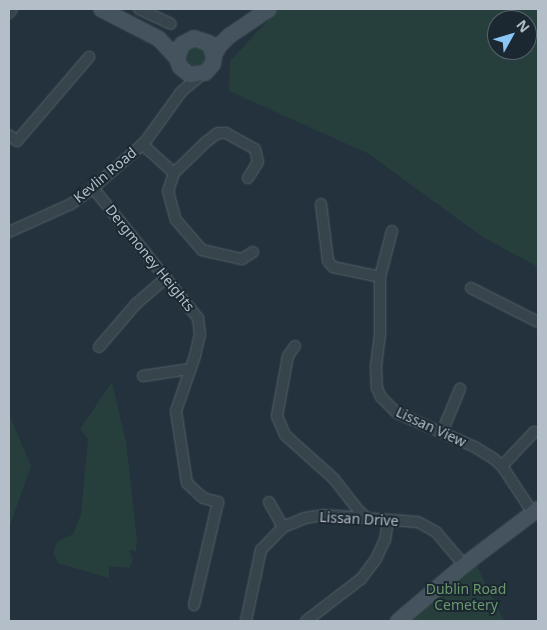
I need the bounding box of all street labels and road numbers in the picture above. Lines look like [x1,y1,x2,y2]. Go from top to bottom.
street label: Kevlin Road [70,144,140,206]
street label: Dergmoney Heights [102,201,198,315]
street label: Lissan View [393,404,469,450]
street label: Lissan Drive [319,509,399,529]

